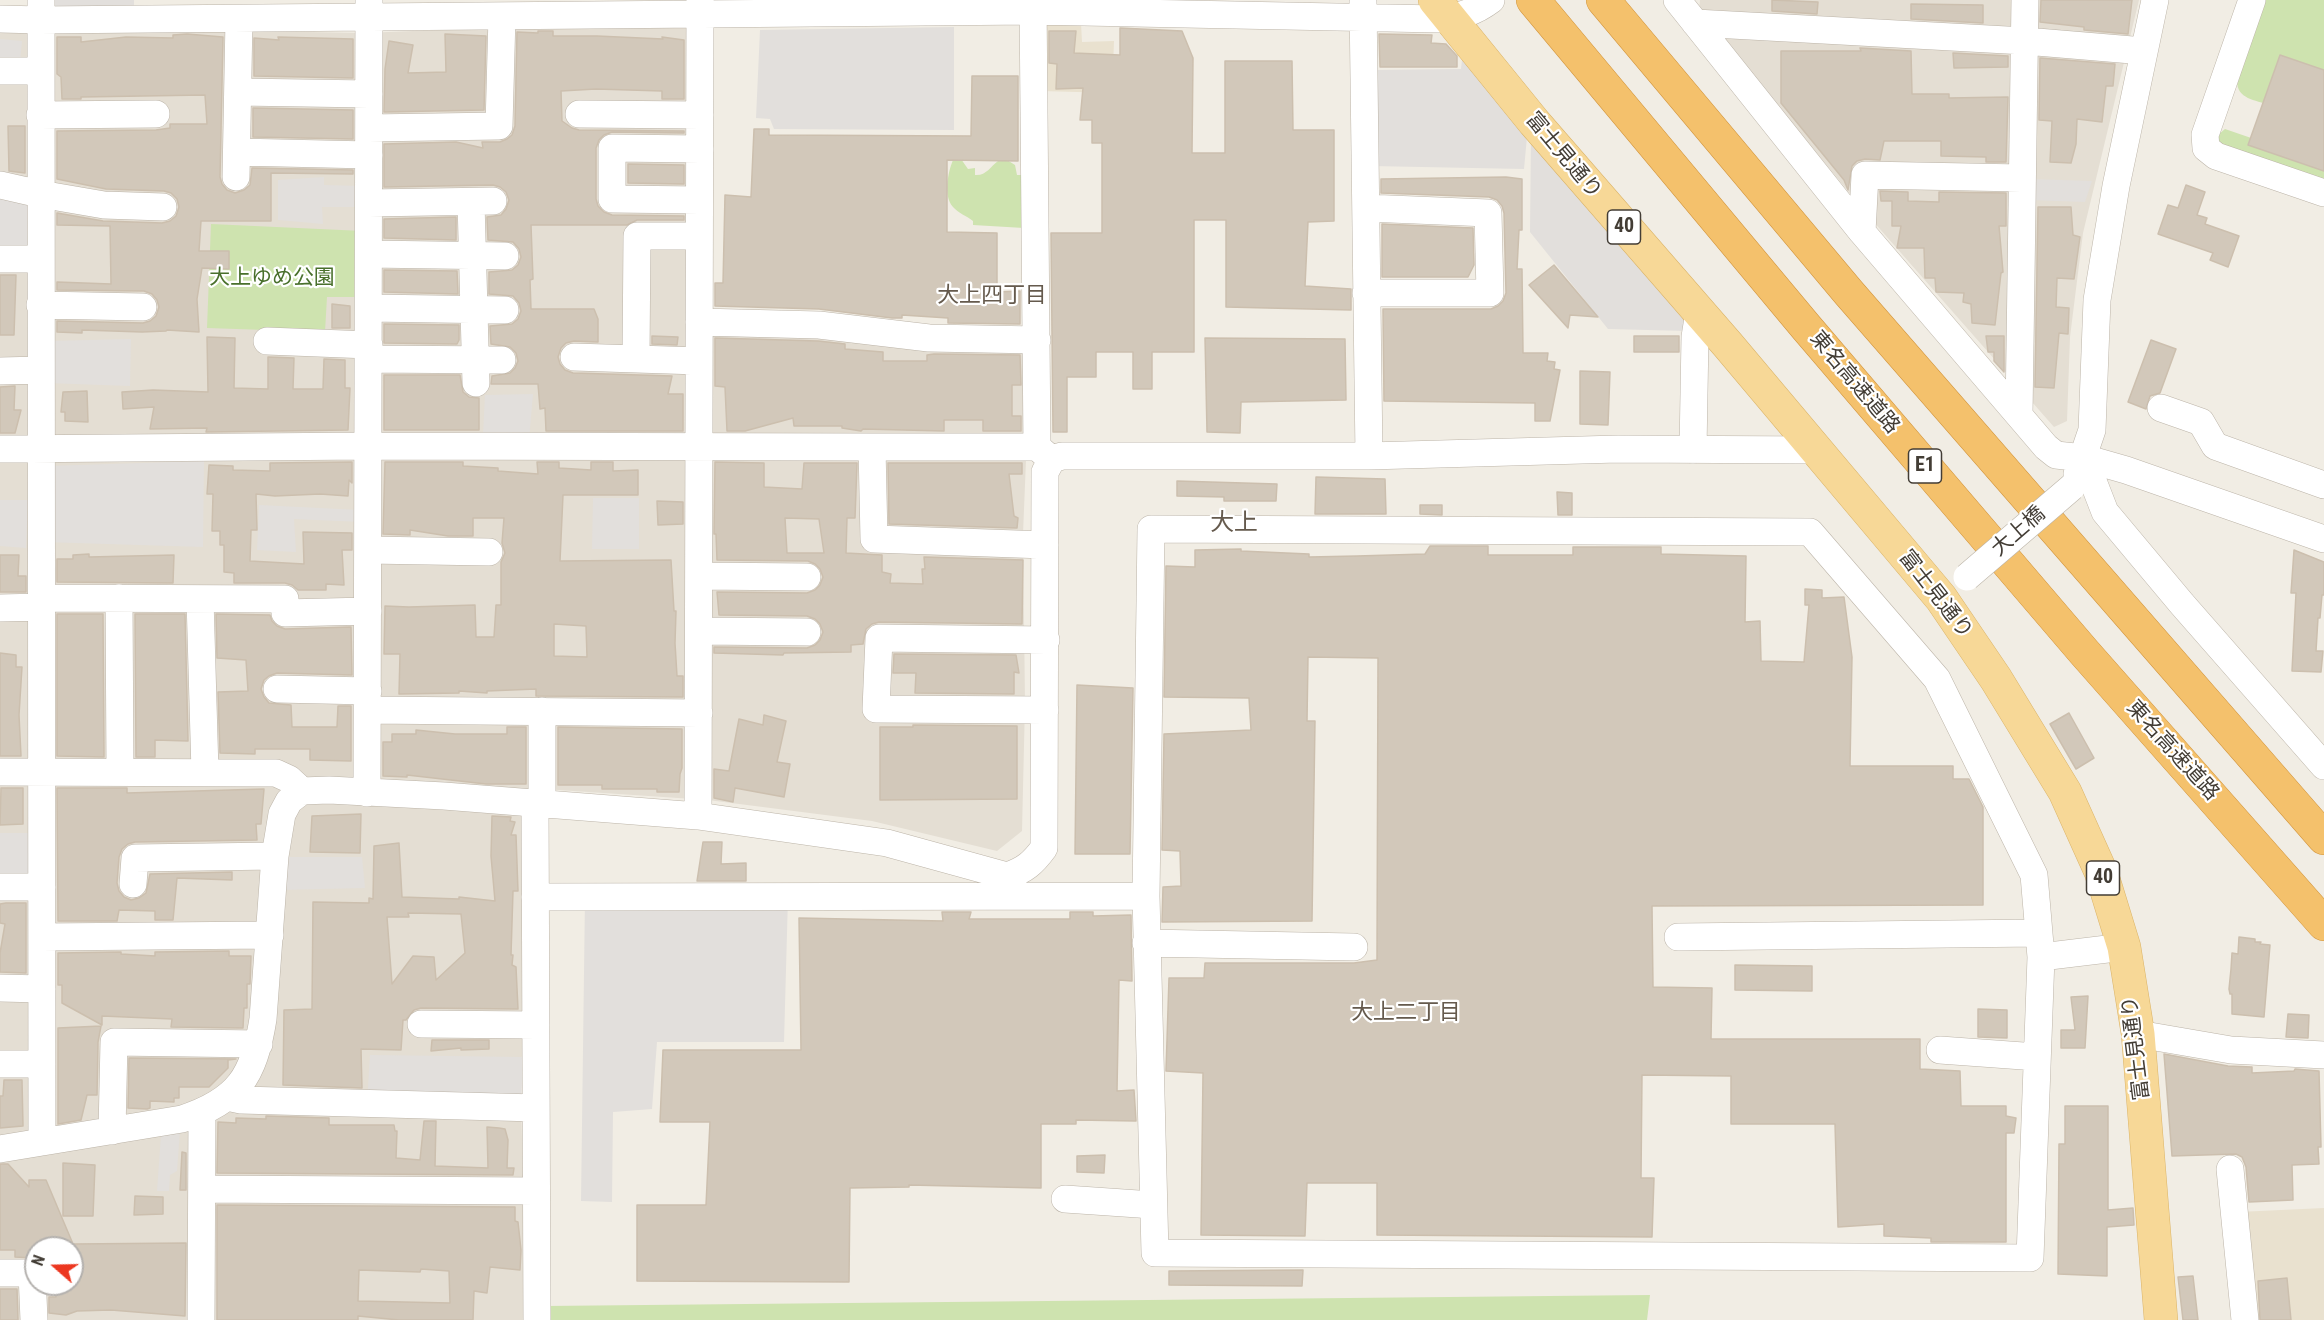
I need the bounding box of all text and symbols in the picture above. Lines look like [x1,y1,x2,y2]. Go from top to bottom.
street label: 富士見通り [1520,108,1606,204]
road number: 40 [1608,210,1640,244]
park label: 大上ゆめ公園 [209,266,335,292]
district label: 大上四丁目 [937,283,1047,309]
street label: 東名高速道路 [1804,327,1904,439]
road number: E1 [1908,449,1942,483]
street label: 大上橋 [1987,502,2051,562]
district label: 大上 [1210,510,1258,538]
street label: 富士見通り [1893,546,1977,644]
street label: 東名高速道路 [2120,696,2224,806]
road number: 40 [2086,861,2120,895]
street label: 富士見通り [2118,994,2156,1102]
district label: 大上二丁目 [1351,1000,1461,1026]
north arrow [24,1236,84,1296]
text: N [28,1253,49,1268]

